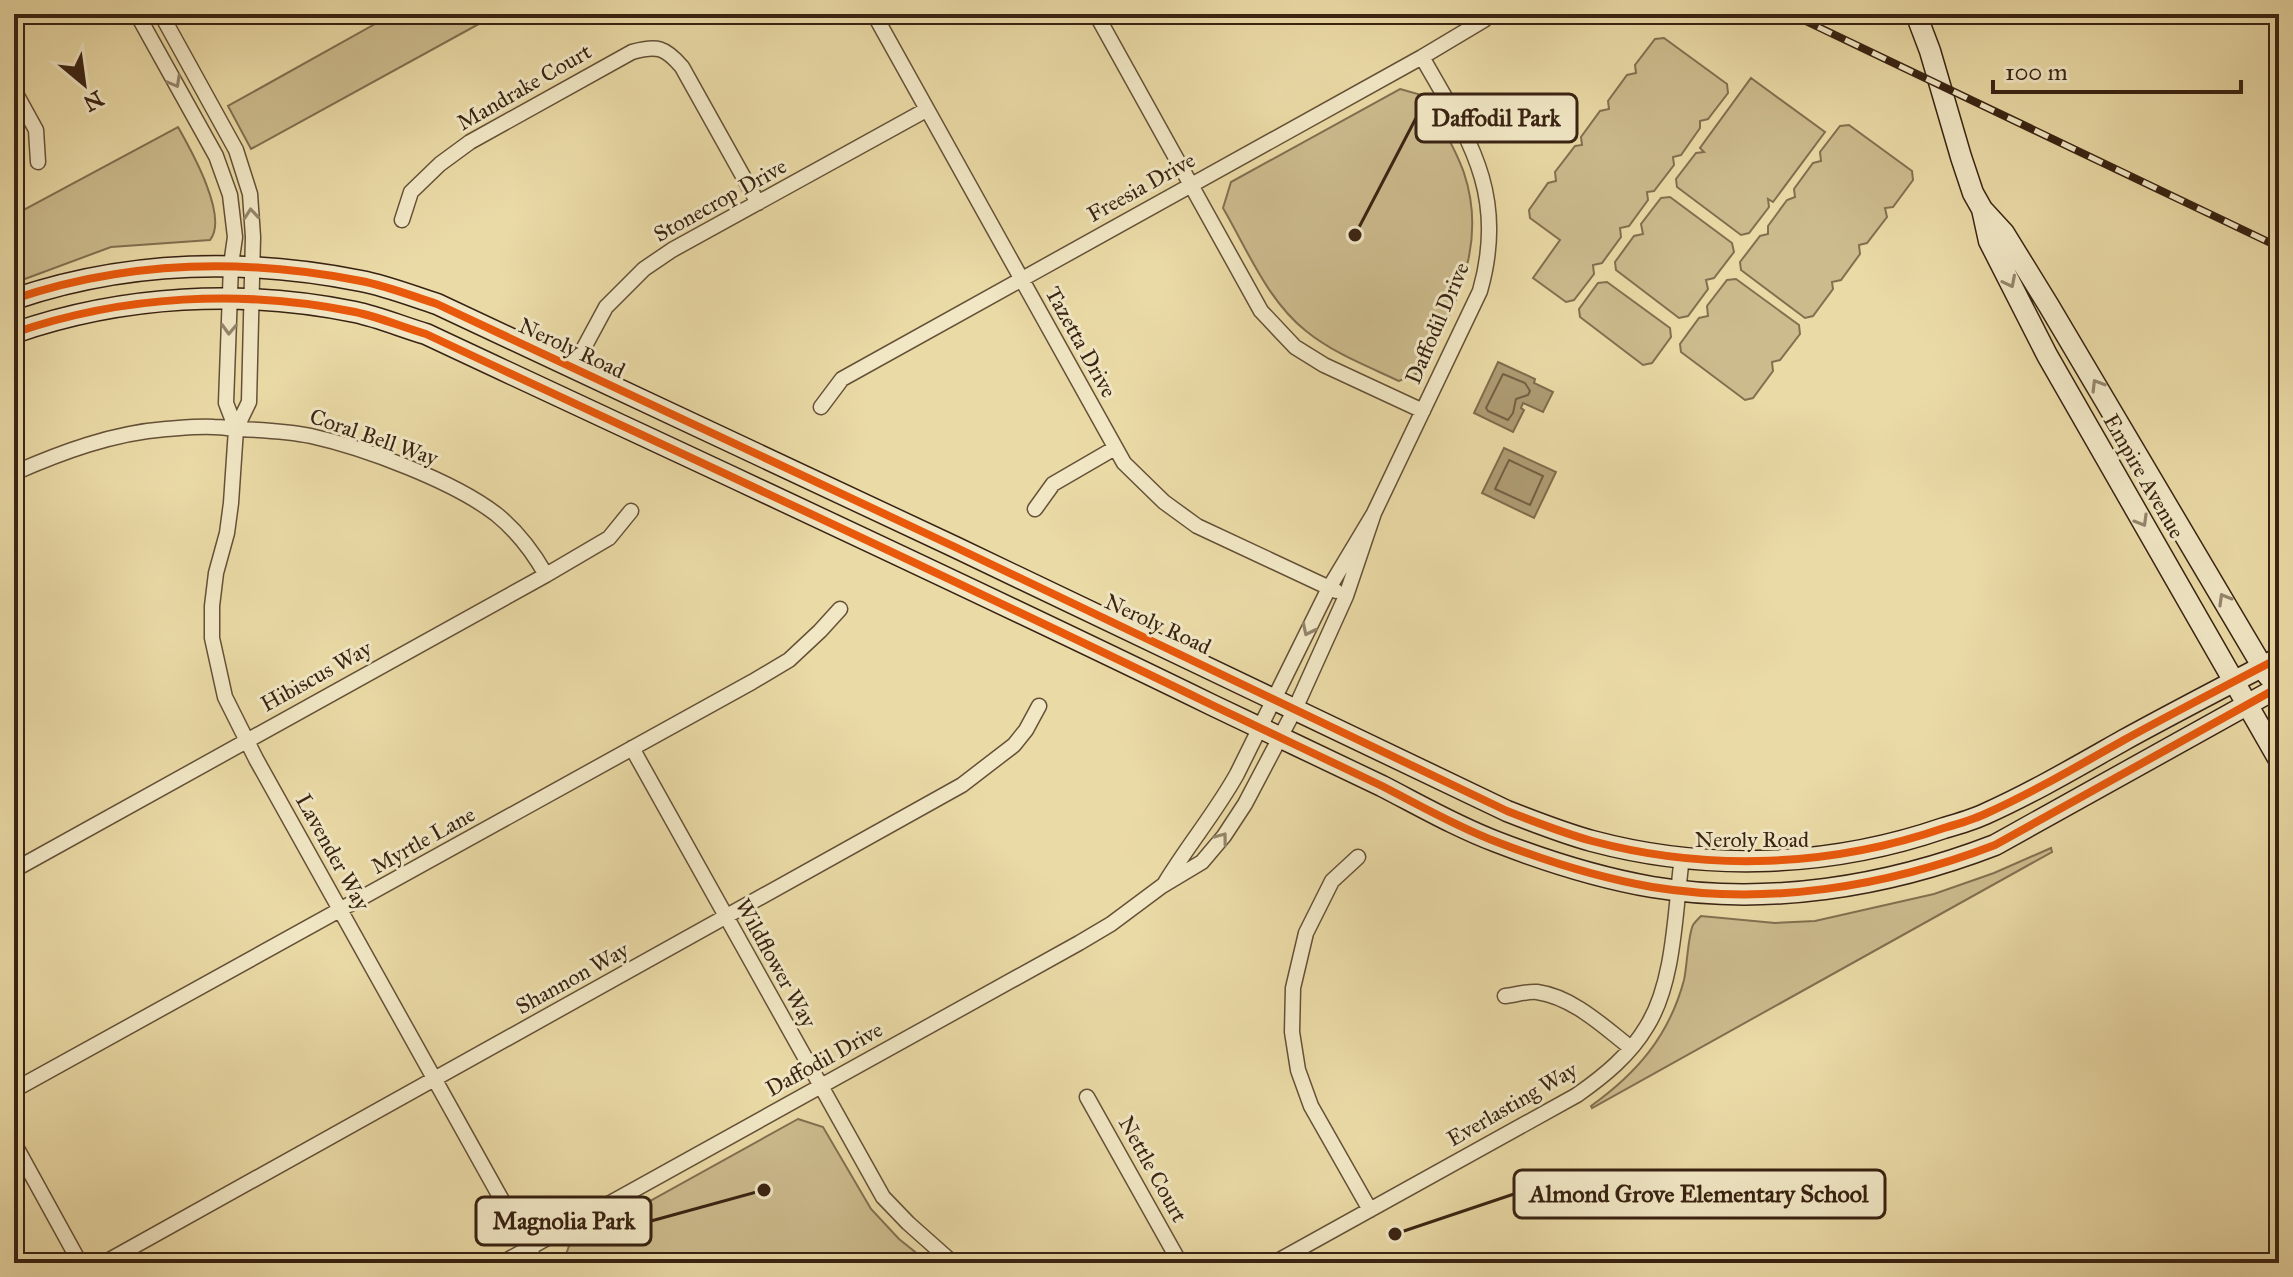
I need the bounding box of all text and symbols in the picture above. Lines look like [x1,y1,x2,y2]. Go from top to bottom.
street label: Mandrake Court [452,38,596,136]
north arrow [44,44,124,124]
scale bar [1993,44,2241,94]
text: 100 m [2005,57,2068,87]
one-way arrow [165,73,181,88]
text: N [78,85,108,118]
callout: Daffodil Park [1416,94,1577,142]
text: Daffodil Park [1431,103,1562,133]
street label: Freesia Drive [1082,146,1200,228]
street label: Stonecrop Drive [649,152,791,248]
one-way arrow [243,207,260,220]
street label: Daffodil Drive [1399,258,1475,388]
one-way arrow [2000,273,2015,288]
street label: Tazetta Drive [1039,282,1123,402]
street label: Neroly Road [515,312,629,384]
one-way arrow [220,323,237,336]
one-way arrow [2091,379,2107,394]
street label: Coral Bell Way [306,402,442,472]
street label: Empire Avenue [2097,409,2191,543]
one-way arrow [2132,512,2148,527]
street label: Neroly Road [1101,588,1215,660]
one-way arrow [2218,593,2234,608]
one-way arrow [1302,621,1318,636]
street label: Hibiscus Way [256,634,377,718]
street label: Lavender Way [290,789,376,916]
street label: Myrtle Lane [366,800,480,880]
street label: Neroly Road [1695,826,1809,853]
one-way arrow [1212,832,1226,847]
street label: Wildflower Way [730,894,823,1033]
street label: Shannon Way [511,936,634,1020]
street label: Daffodil Drive [761,1016,887,1102]
street label: Everlasting Way [1442,1055,1583,1152]
street label: Nettle Court [1113,1111,1193,1227]
callout: Almond Grove Elementary School [1514,1170,1885,1218]
text: Almond Grove Elementary School [1528,1179,1869,1209]
callout: Magnolia Park [476,1197,651,1245]
text: Magnolia Park [492,1206,636,1236]

